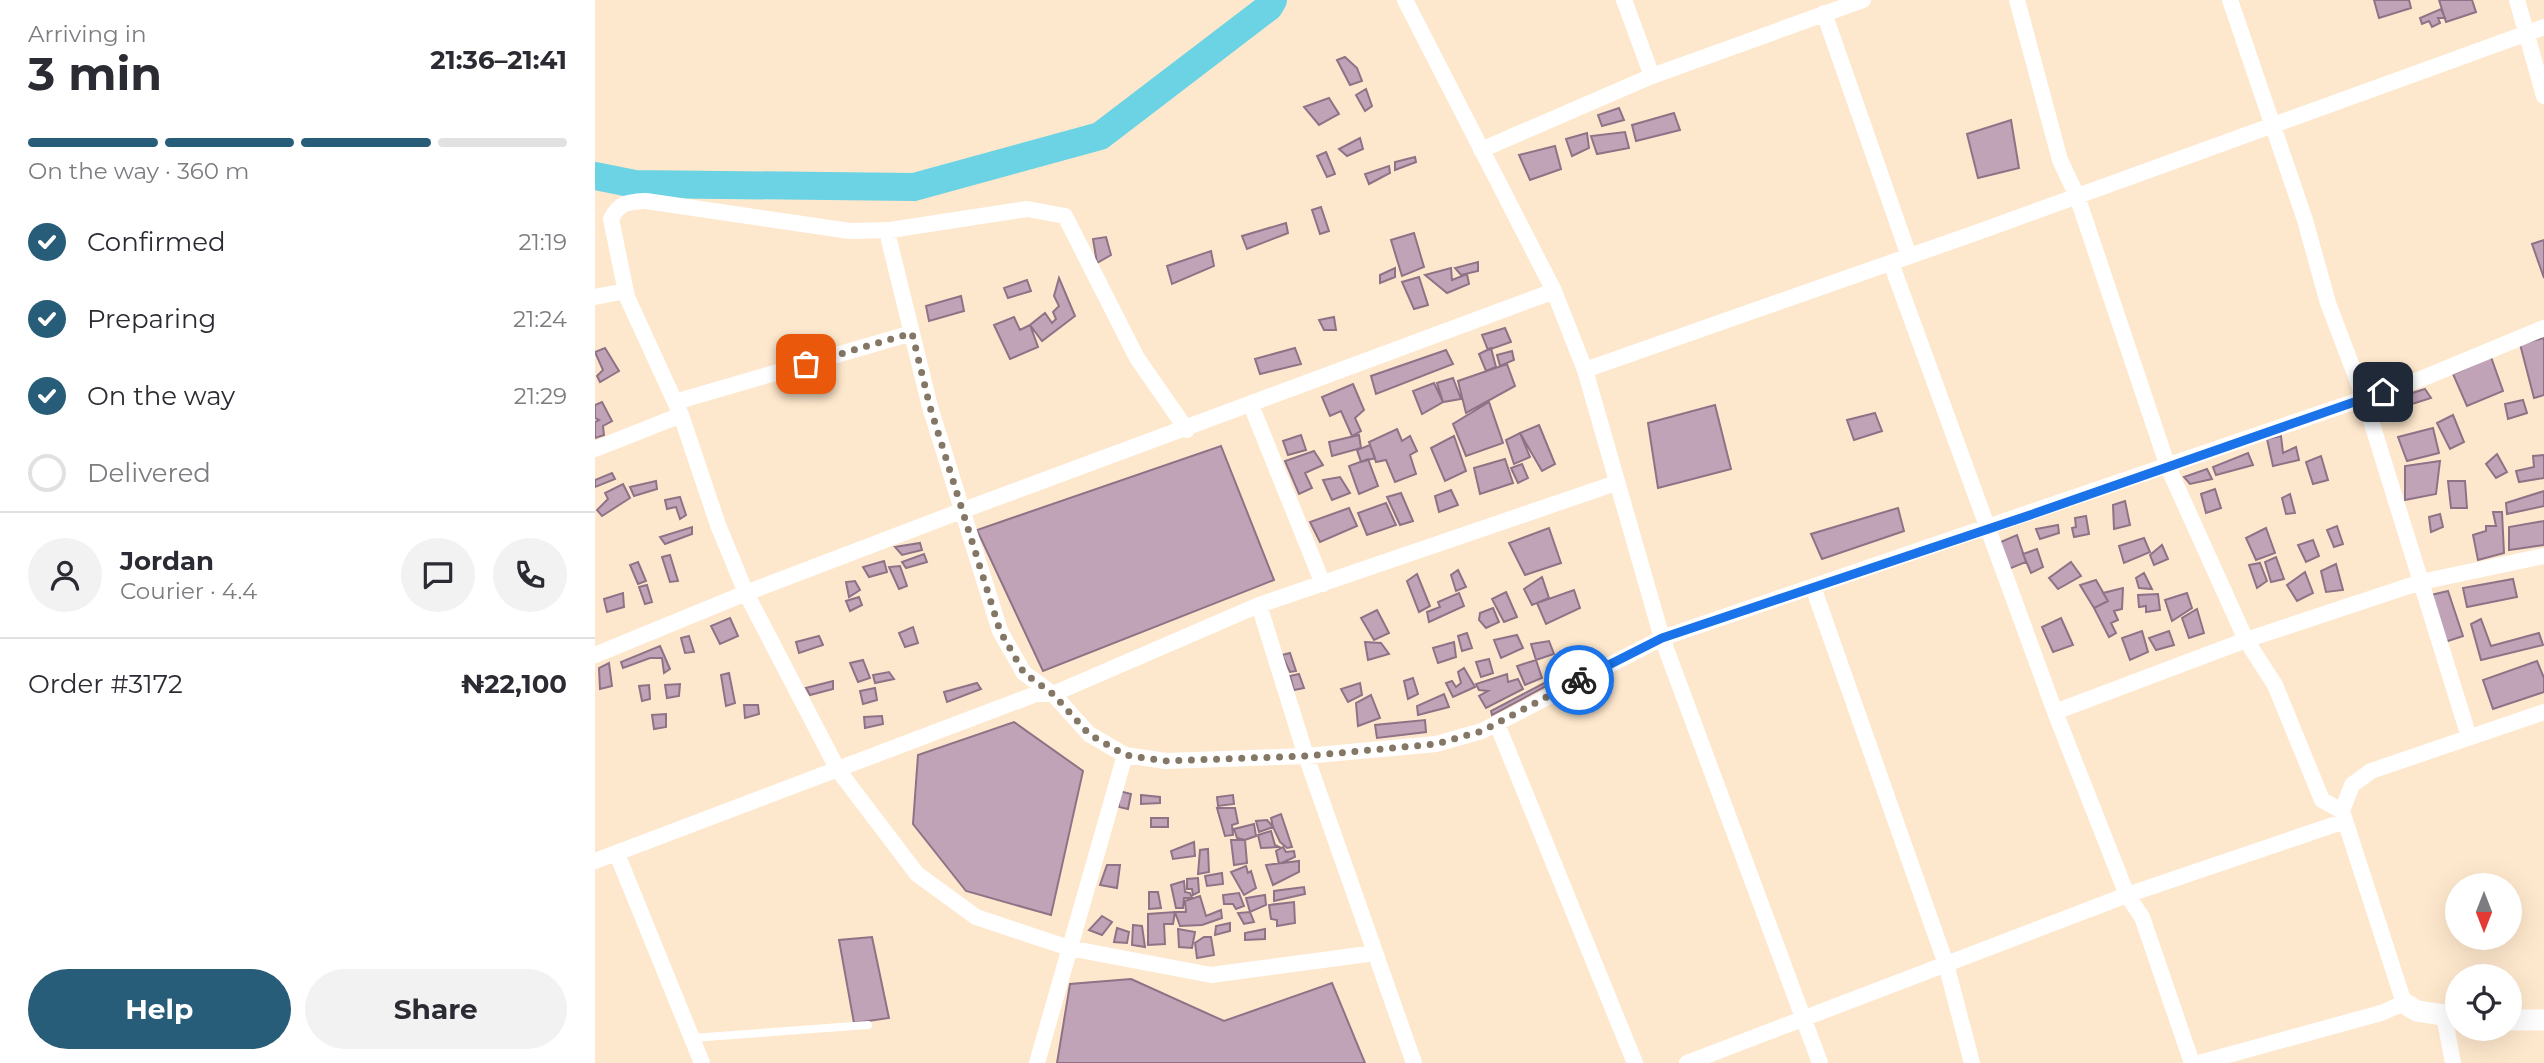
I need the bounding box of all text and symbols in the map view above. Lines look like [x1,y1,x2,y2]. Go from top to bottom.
text: Arriving in [28,20,147,48]
text: 21:36–21:41 [430,44,567,76]
text: 3 min [28,45,162,102]
text: On the way · 360 m [28,157,250,185]
icon: check [28,223,66,261]
text: Confirmed [87,226,226,258]
text: 21:19 [518,228,567,256]
icon: check [28,300,66,338]
text: Preparing [87,303,216,335]
text: 21:24 [513,305,567,333]
pin [776,334,836,394]
icon: bag [787,345,825,383]
pin [2353,362,2413,422]
icon: home [2364,373,2402,411]
icon: check [28,377,66,415]
text: On the way [87,380,235,412]
text: 21:29 [514,382,567,410]
text: Delivered [87,457,211,489]
button: person [28,538,102,612]
button: chat [401,538,475,612]
button: phone [493,538,567,612]
text: Jordan [120,545,214,577]
text: Courier · 4.4 [120,577,257,605]
courier [1544,645,1614,715]
icon: bike [1560,661,1598,699]
text: Order #3172 [28,668,183,700]
text: ₦22,100 [461,668,567,700]
north arrow [2445,873,2522,950]
map controls [2445,873,2522,1041]
button: locate [2445,964,2522,1041]
button: Help [28,969,291,1049]
button: Share [305,969,567,1049]

